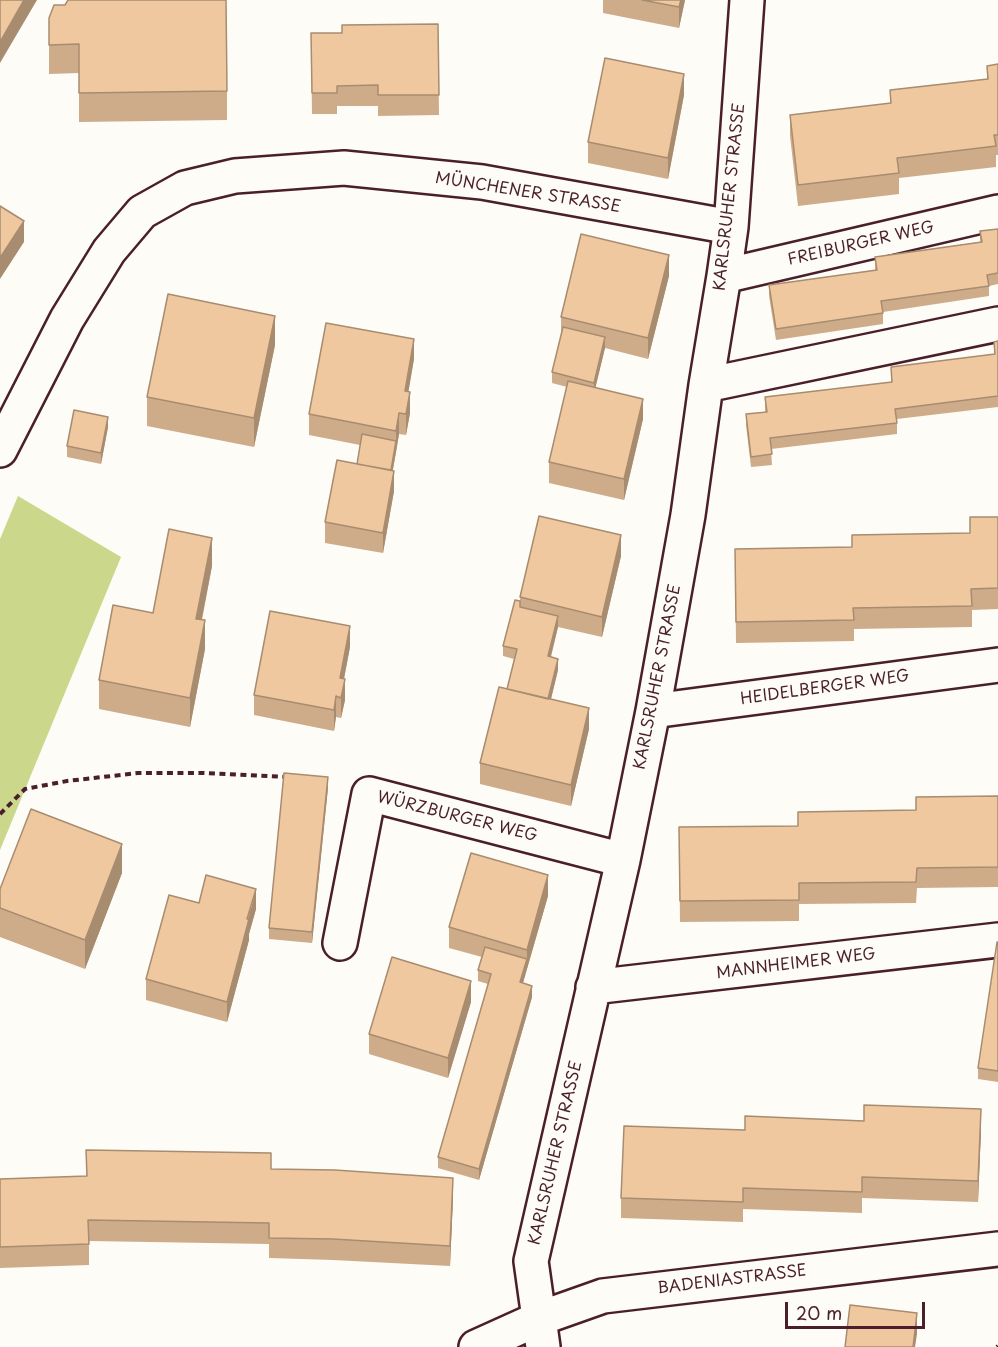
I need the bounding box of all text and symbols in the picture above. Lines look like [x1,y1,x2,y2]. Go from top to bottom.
street label: KARLSRUHER STRASSE [711,102,749,292]
street label: MÜNCHENER STRASSE [434,169,622,217]
street label: FREIBURGER WEG [786,218,936,270]
street label: KARLSRUHER STRASSE [631,583,685,771]
street label: HEIDELBERGER WEG [739,667,911,709]
street label: WÜRZBURGER WEG [375,788,539,846]
street label: MANNHEIMER WEG [715,945,877,983]
street label: KARLSRUHER STRASSE [525,1059,587,1247]
street label: BADENIASTRASSE [656,1261,808,1299]
scale bar [788,1290,928,1328]
text: 20 m [796,1299,842,1326]

